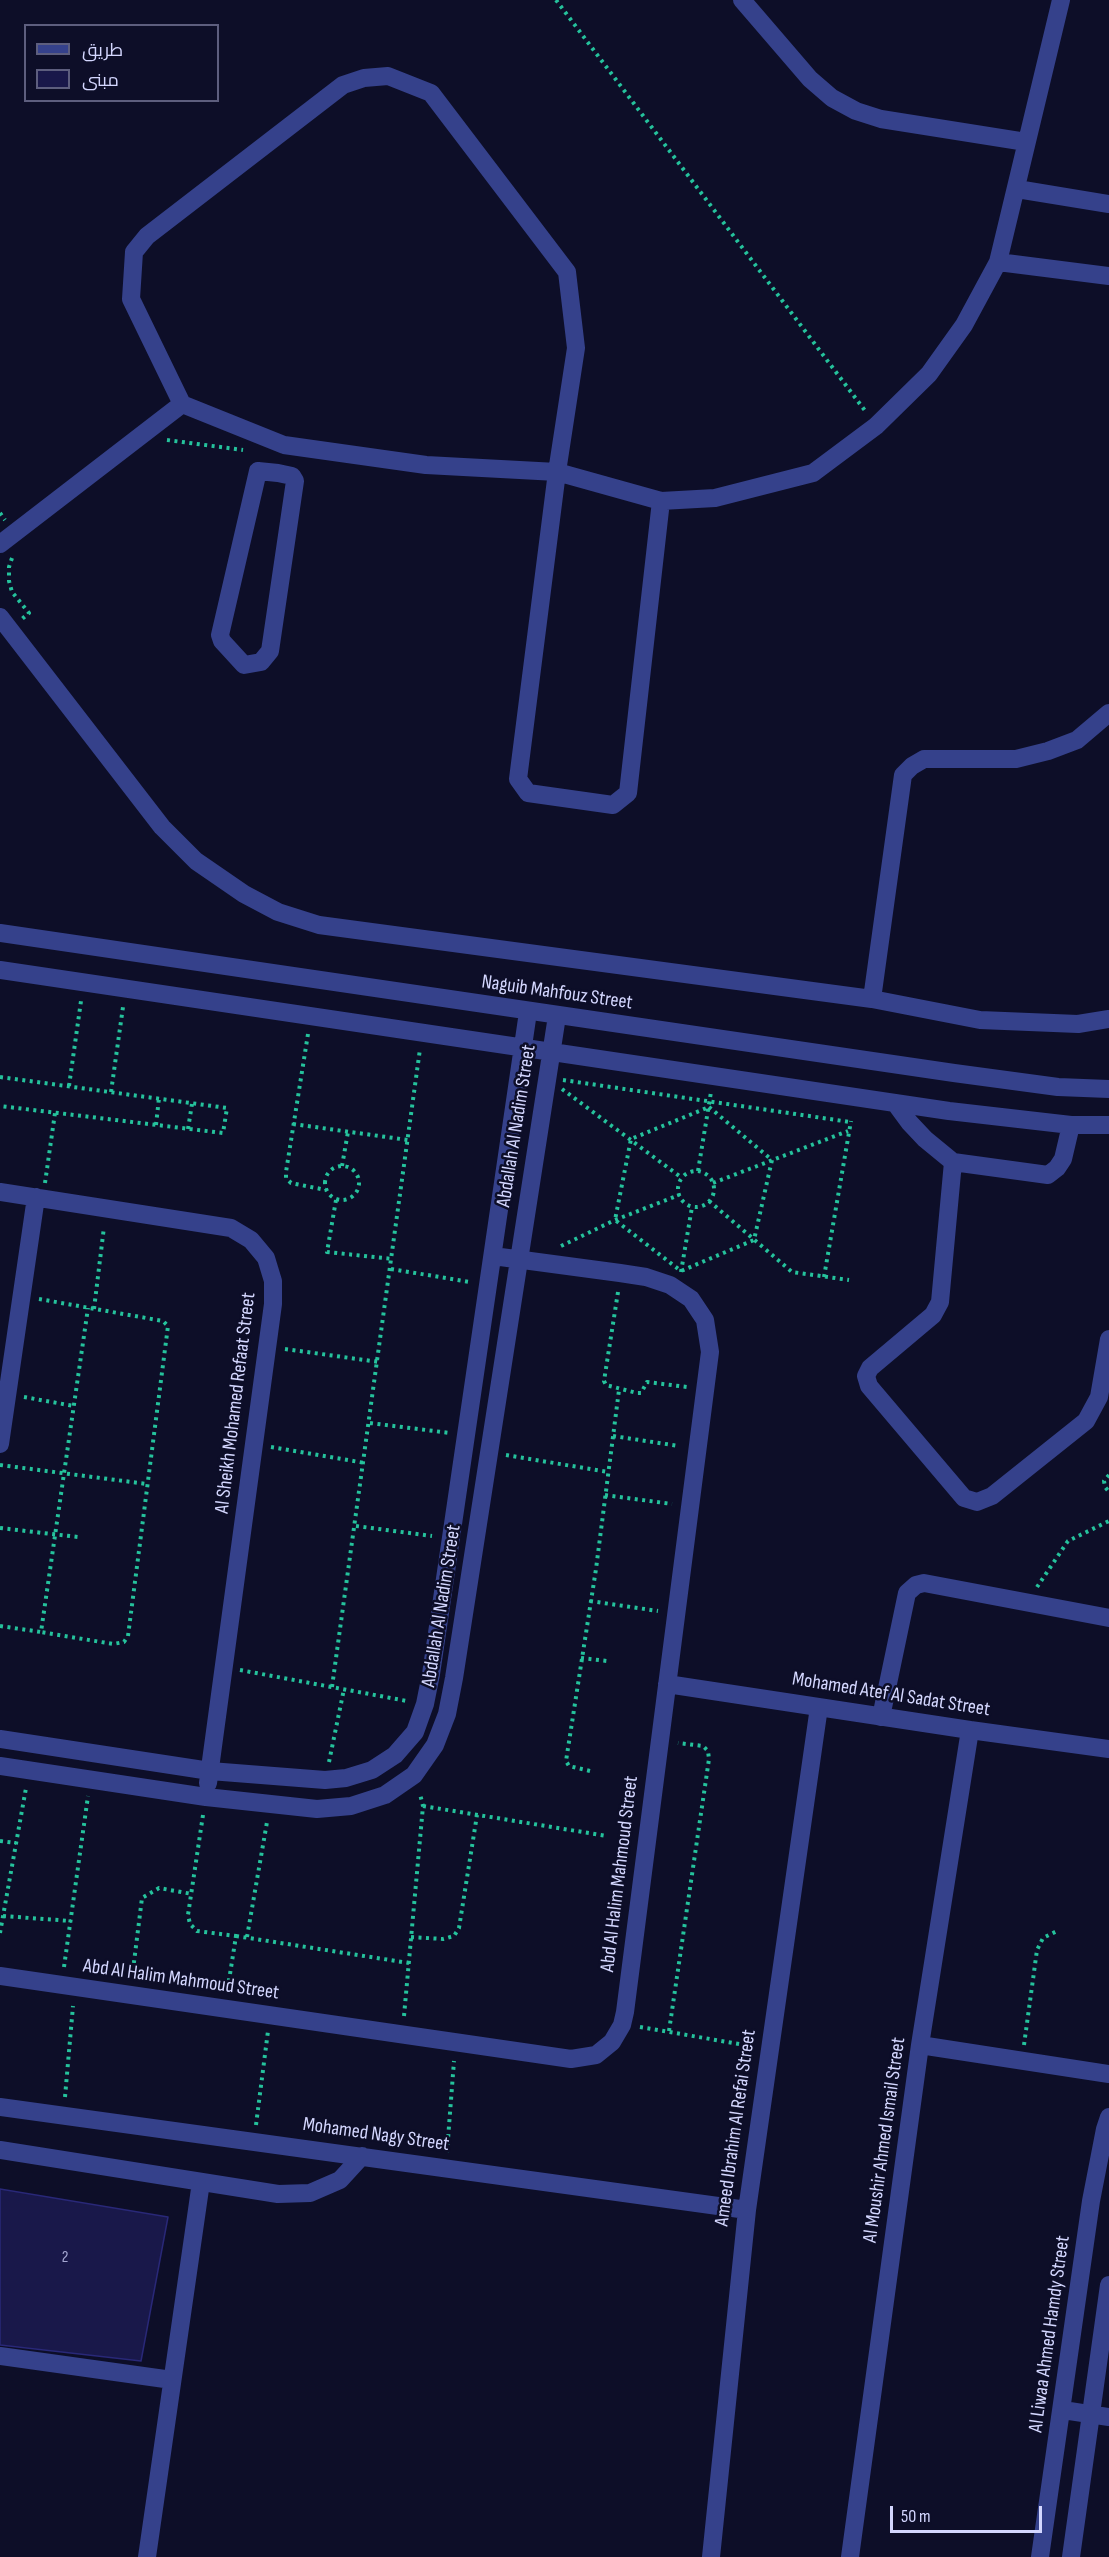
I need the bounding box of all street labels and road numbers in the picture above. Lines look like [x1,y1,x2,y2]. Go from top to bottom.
street label: Naguib Mahfouz Street [480,971,634,1015]
street label: Abdallah Al Nadim Street [492,1043,542,1209]
street label: Al Sheikh Mohamed Refaat Street [211,1291,261,1515]
street label: Abdallah Al Nadim Street [417,1523,467,1689]
street label: Mohamed Atef Al Sadat Street [790,1668,992,1722]
street label: Abd Al Halim Mahmoud Street [596,1775,644,1973]
street label: Abd Al Halim Mahmoud Street [82,1954,280,2006]
street label: Ameed Ibrahim Al Refai Street [710,2028,762,2228]
street label: Al Moushir Ahmed Ismail Street [859,2036,911,2244]
street label: Mohamed Nagy Street [301,2113,451,2157]
street label: Al Liwaa Ahmed Hamdy Street [1024,2234,1076,2434]

